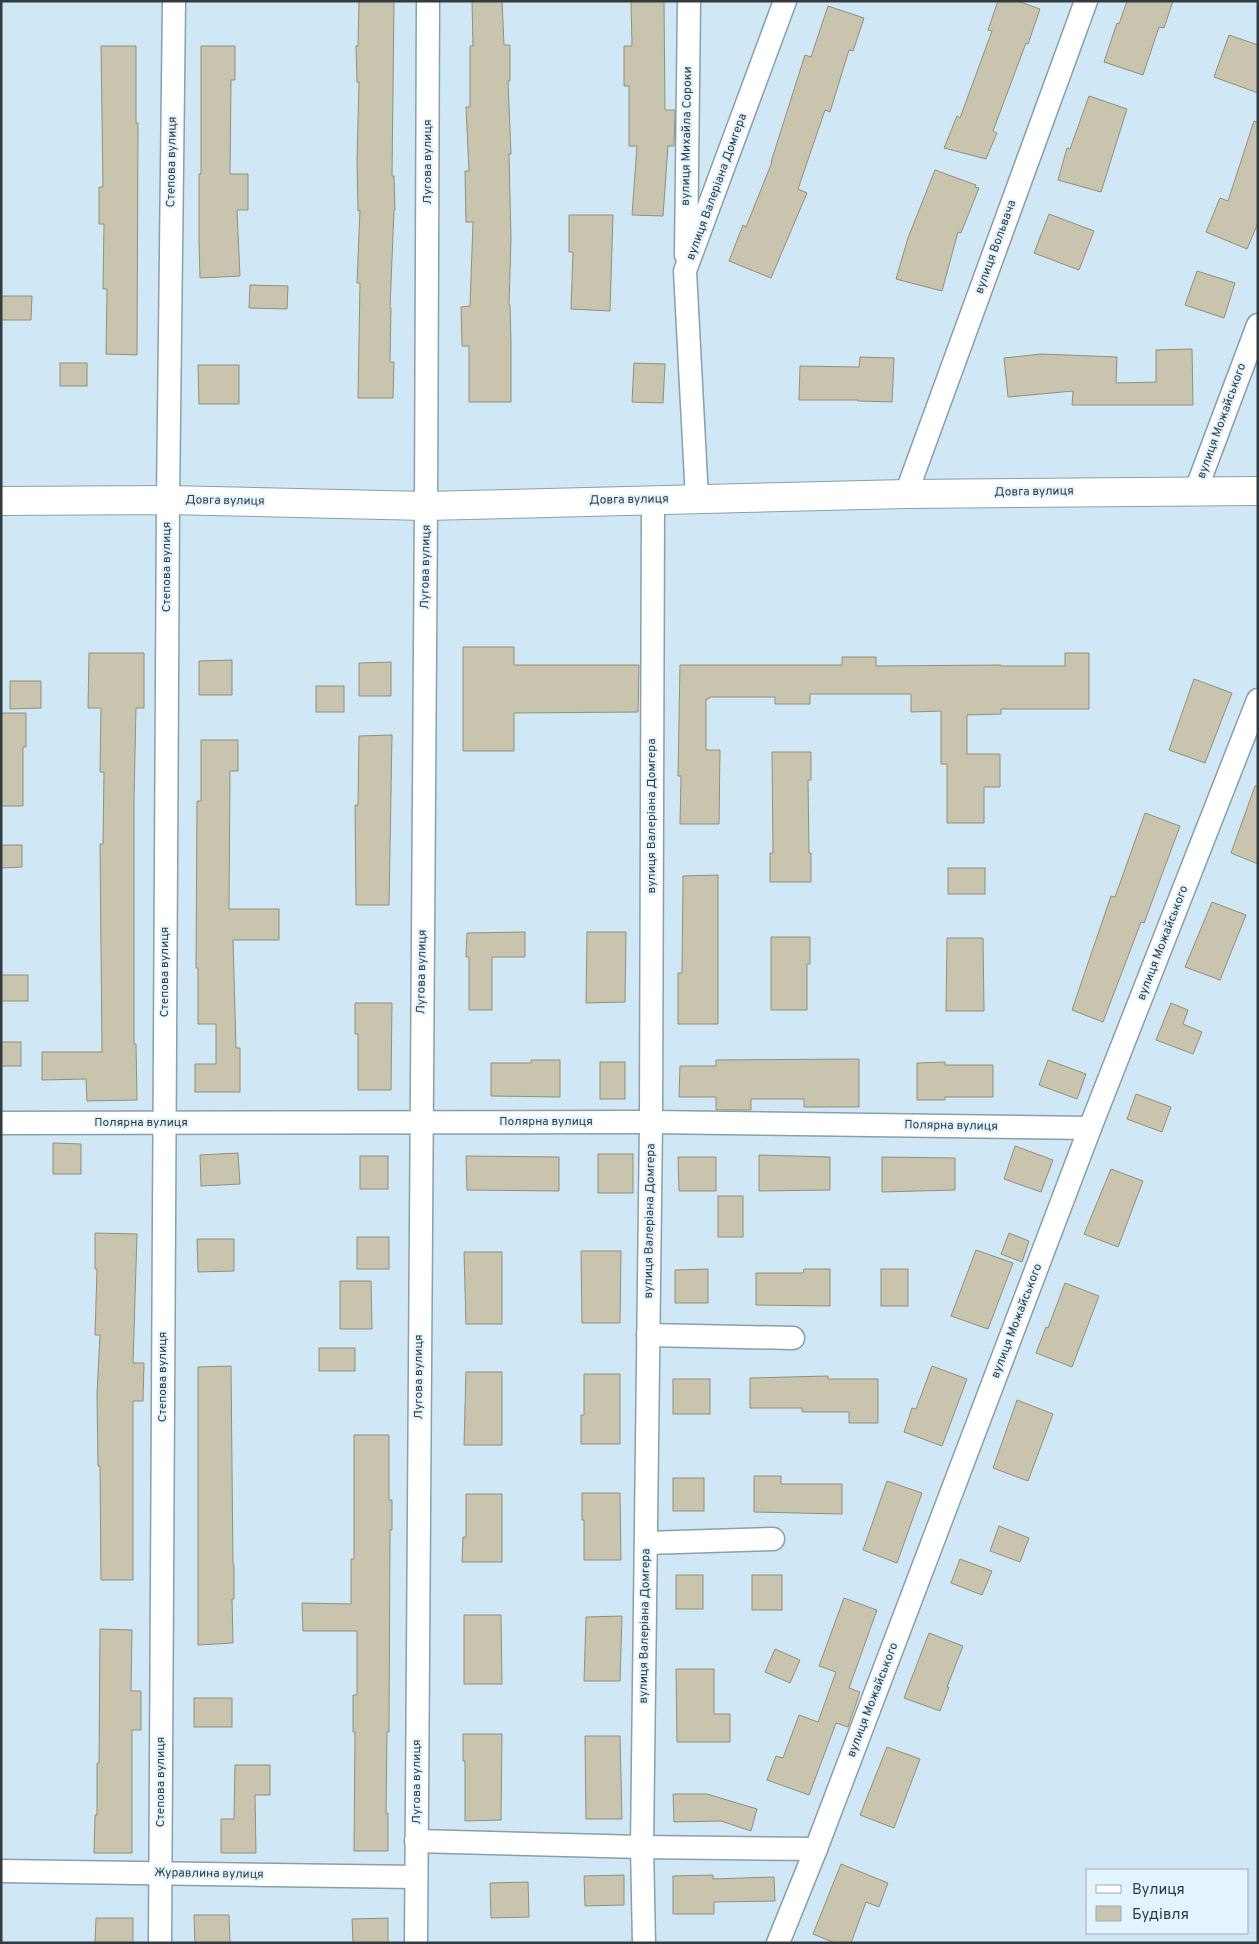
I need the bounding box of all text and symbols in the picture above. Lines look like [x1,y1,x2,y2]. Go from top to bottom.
street label: вулиця Михайла Сороки [678,66,696,206]
street label: вулиця Валеріана Домгера [683,111,751,263]
street label: Степова вулиця [163,117,181,207]
street label: Лугова вулиця [420,120,436,204]
street label: вулиця Вольвача [972,198,1020,296]
street label: вулиця Можайського [1194,361,1250,481]
street label: Довга вулиця [994,483,1074,501]
street label: Довга вулиця [589,491,669,509]
street label: Довга вулиця [185,492,265,510]
street label: Степова вулиця [159,522,175,612]
street label: Лугова вулиця [417,524,435,610]
street label: вулиця Валеріана Домгера [644,738,660,894]
street label: вулиця Можайського [1134,883,1192,1003]
street label: Степова вулиця [157,927,173,1017]
street label: Лугова вулиця [413,929,431,1015]
street label: Полярна вулиця [499,1114,593,1130]
street label: Полярна вулиця [94,1115,188,1131]
street label: Полярна вулиця [904,1117,998,1135]
street label: вулиця Валеріана Домгера [641,1143,659,1299]
street label: вулиця Можайського [988,1261,1046,1381]
street label: Степова вулиця [155,1332,171,1422]
street label: Лугова вулиця [411,1335,427,1419]
street label: вулиця Валеріана Домгера [636,1548,654,1704]
street label: вулиця Можайського [844,1640,902,1760]
street label: Степова вулиця [153,1737,169,1827]
street label: Лугова вулиця [409,1740,425,1824]
street label: Журавлина вулиця [154,1865,264,1883]
legend [1086,1869,1249,1934]
text: Вулиця [1132,1881,1185,1900]
text: Будівля [1132,1906,1189,1925]

